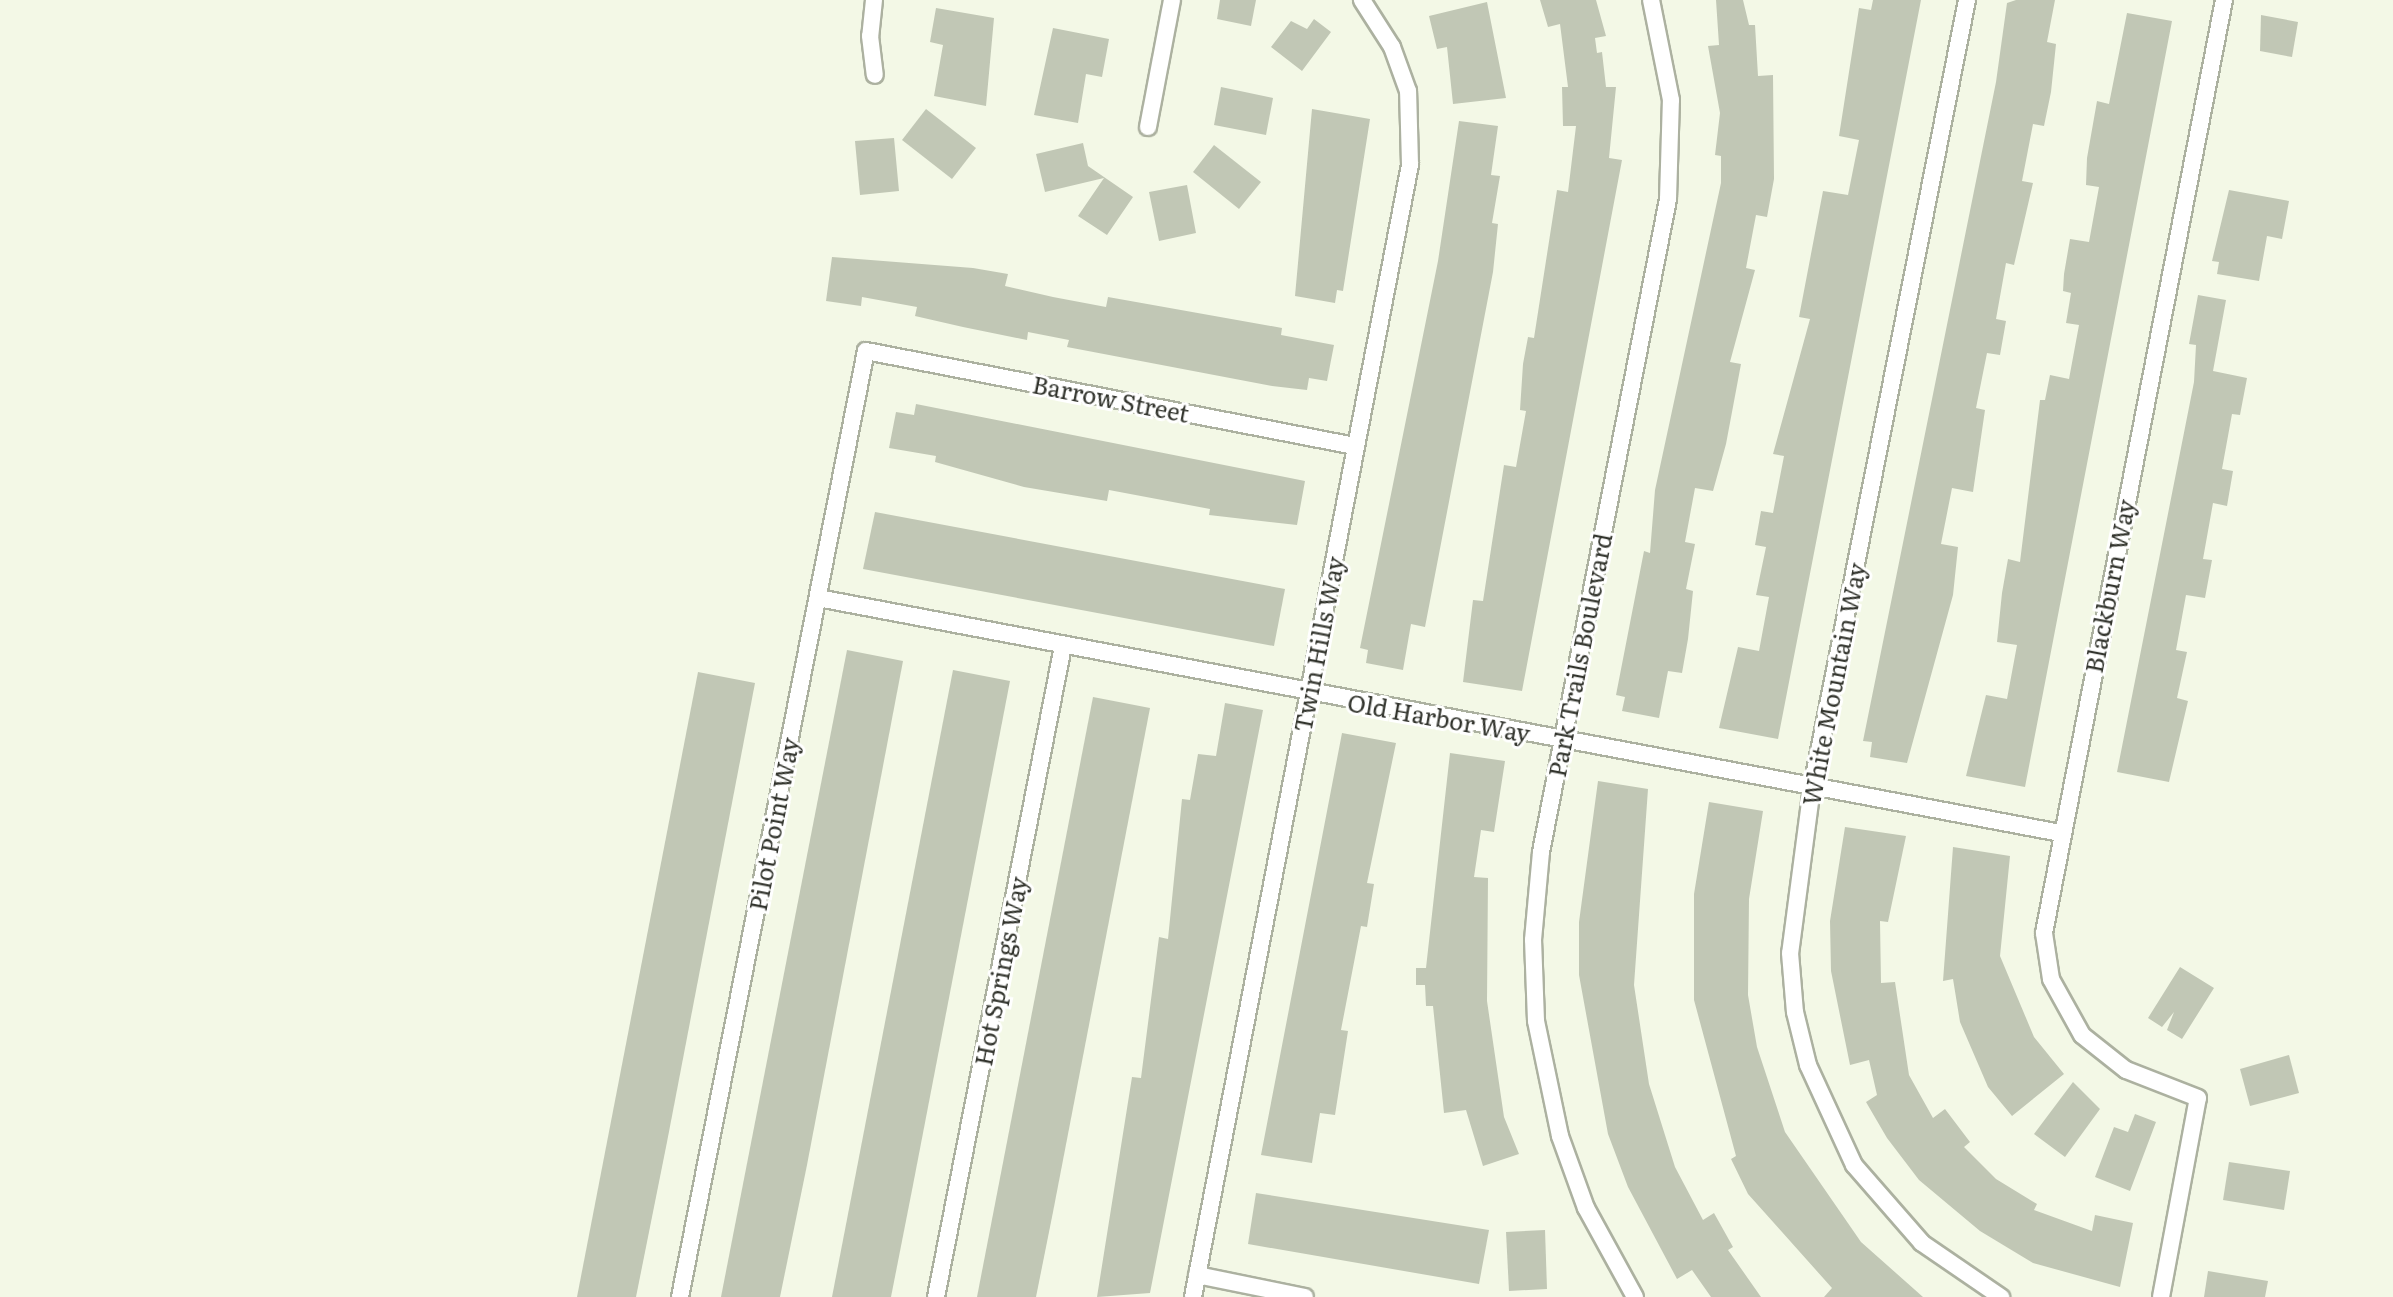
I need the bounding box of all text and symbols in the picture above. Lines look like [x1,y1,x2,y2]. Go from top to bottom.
street label: Barrow Street [1030,369,1192,427]
street label: Blackburn Way [2078,497,2140,675]
street label: Park Trails Boulevard [1541,531,1617,779]
street label: Twin Hills Way [1287,554,1349,734]
street label: White Mountain Way [1795,560,1871,808]
street label: Old Harbor Way [1345,687,1533,747]
street label: Pilot Point Way [742,735,804,913]
street label: Hot Springs Way [968,874,1032,1068]

